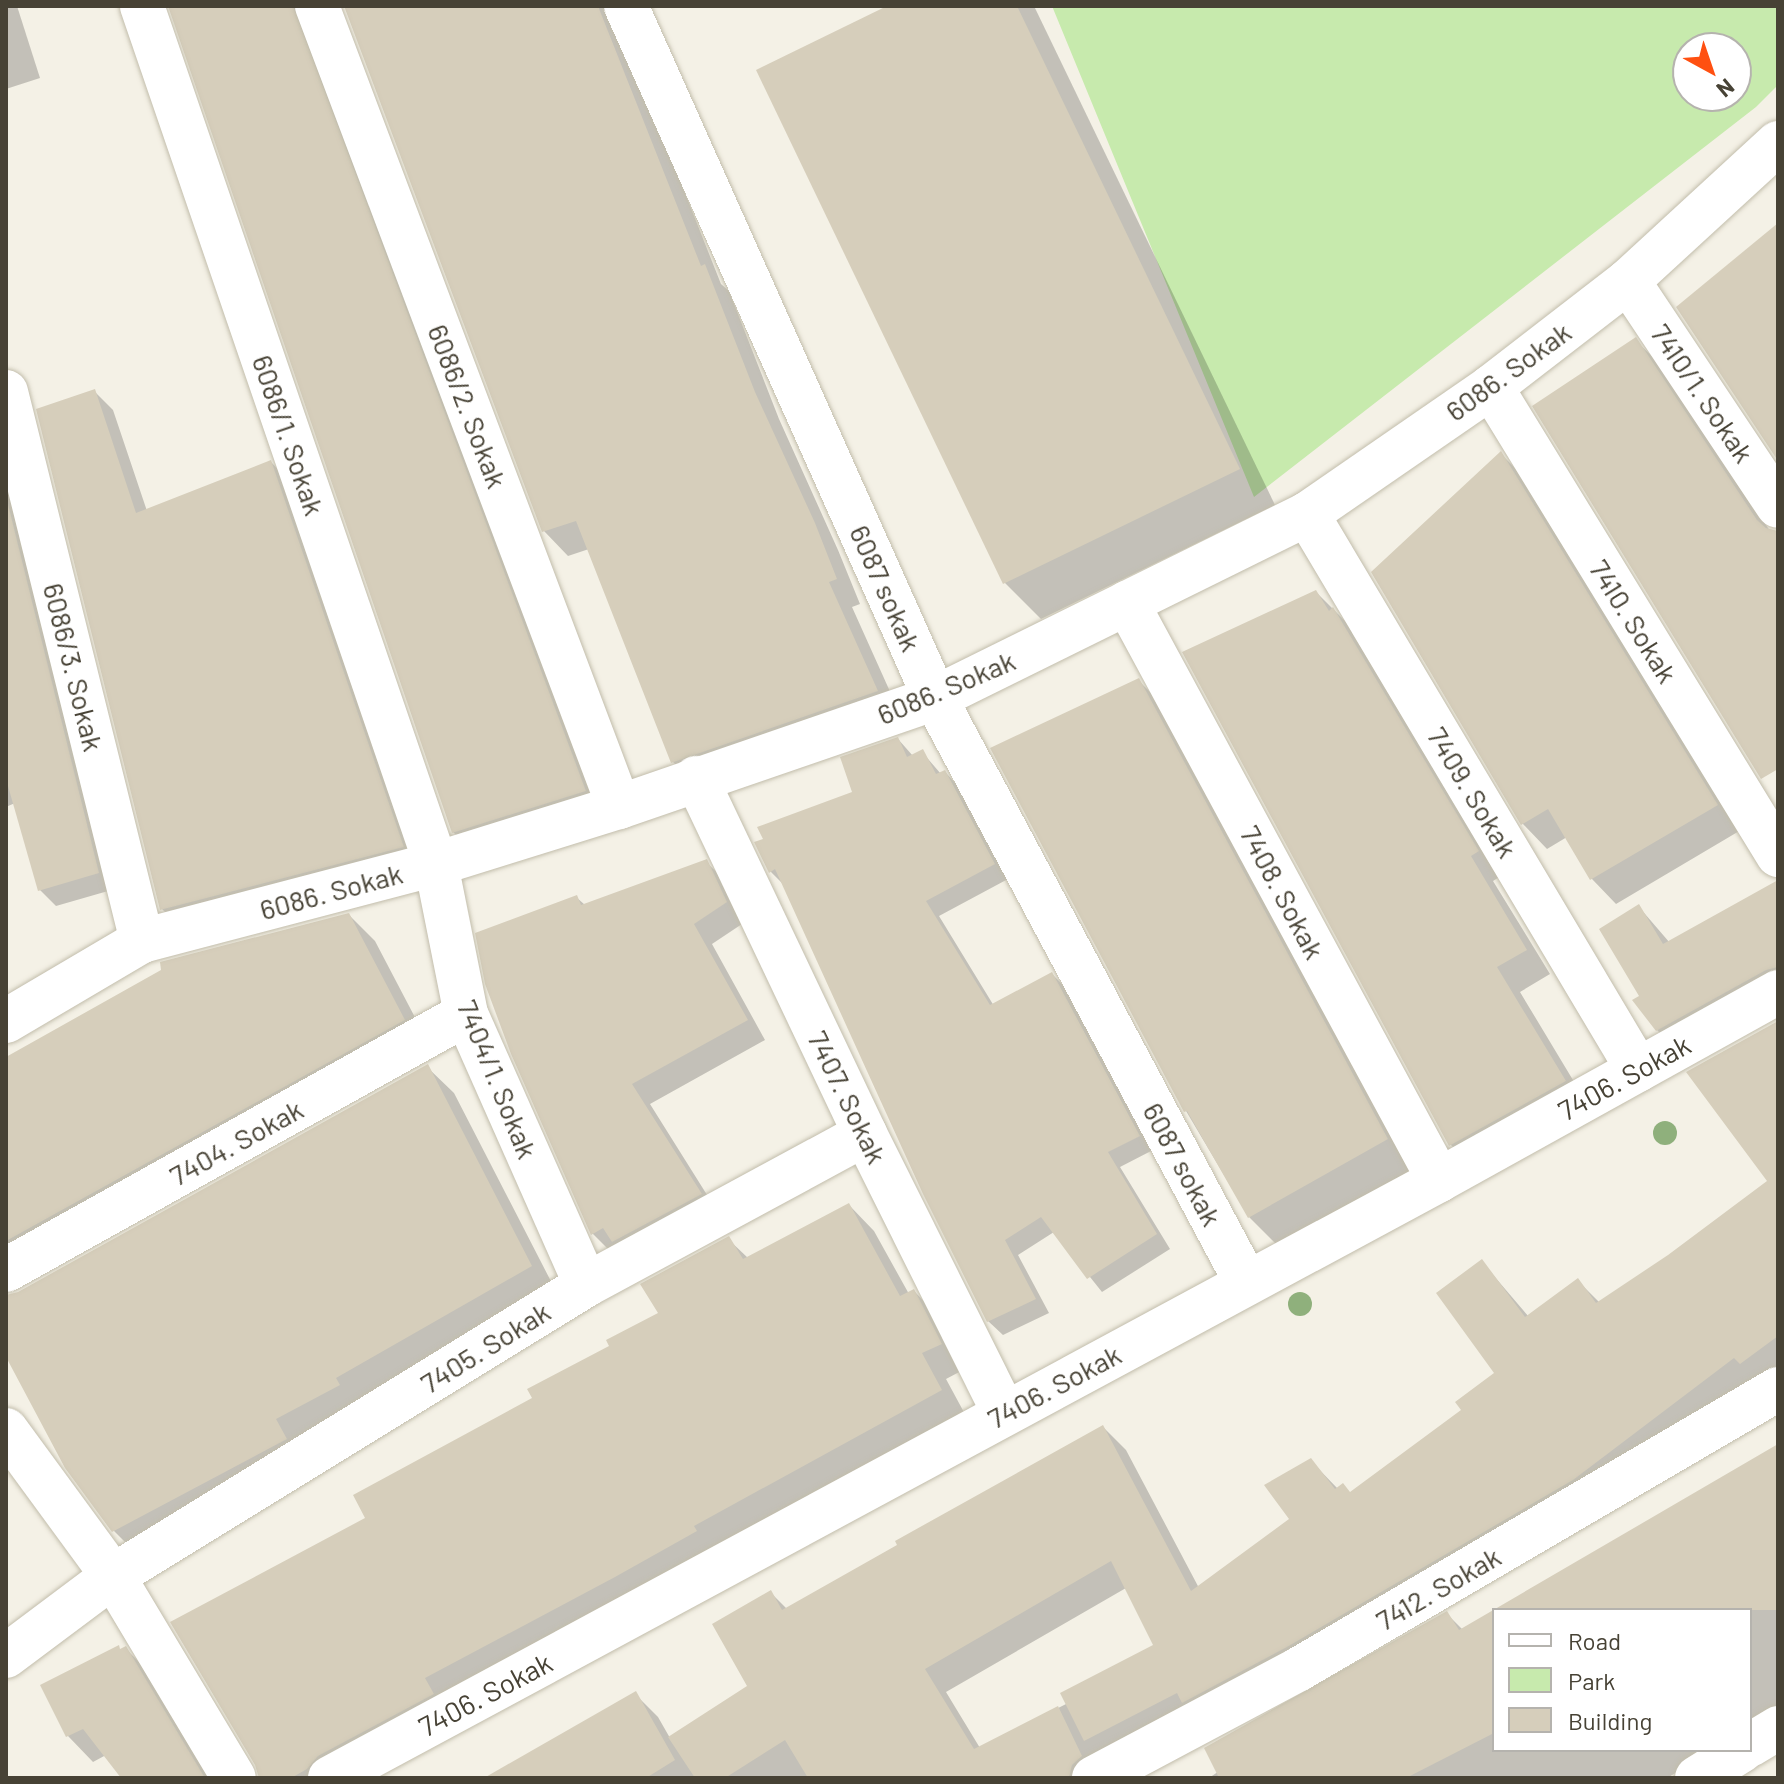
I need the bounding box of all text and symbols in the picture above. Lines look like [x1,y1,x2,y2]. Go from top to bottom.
north arrow [1672,32,1752,112]
text: N [1712,74,1740,104]
street label: 6086. Sokak [1439,314,1577,428]
street label: 7410/1. Sokak [1644,317,1762,469]
street label: 6086/2. Sokak [421,319,515,493]
street label: 6086/1. Sokak [246,350,332,520]
street label: 6087 sokak [843,520,929,656]
street label: 7410. Sokak [1583,553,1685,689]
street label: 6086/3. Sokak [37,580,111,754]
street label: 6086. Sokak [872,643,1020,731]
street label: 7409. Sokak [1421,721,1525,863]
street label: 7408. Sokak [1234,820,1332,964]
street label: 6086. Sokak [256,856,406,926]
street label: 7404/1. Sokak [451,995,545,1163]
street label: 7407. Sokak [801,1025,895,1169]
street label: 7406. Sokak [1552,1027,1696,1127]
street label: 7404. Sokak [164,1092,308,1192]
street label: 6087 sokak [1137,1097,1229,1231]
street label: 7405. Sokak [414,1294,556,1400]
street label: 7406. Sokak [982,1337,1126,1435]
street label: 7412. Sokak [1370,1539,1506,1637]
legend [1492,1608,1752,1752]
text: Road [1568,1626,1621,1655]
street label: 7406. Sokak [413,1645,557,1743]
text: Park [1568,1666,1615,1695]
text: Building [1568,1706,1652,1735]

